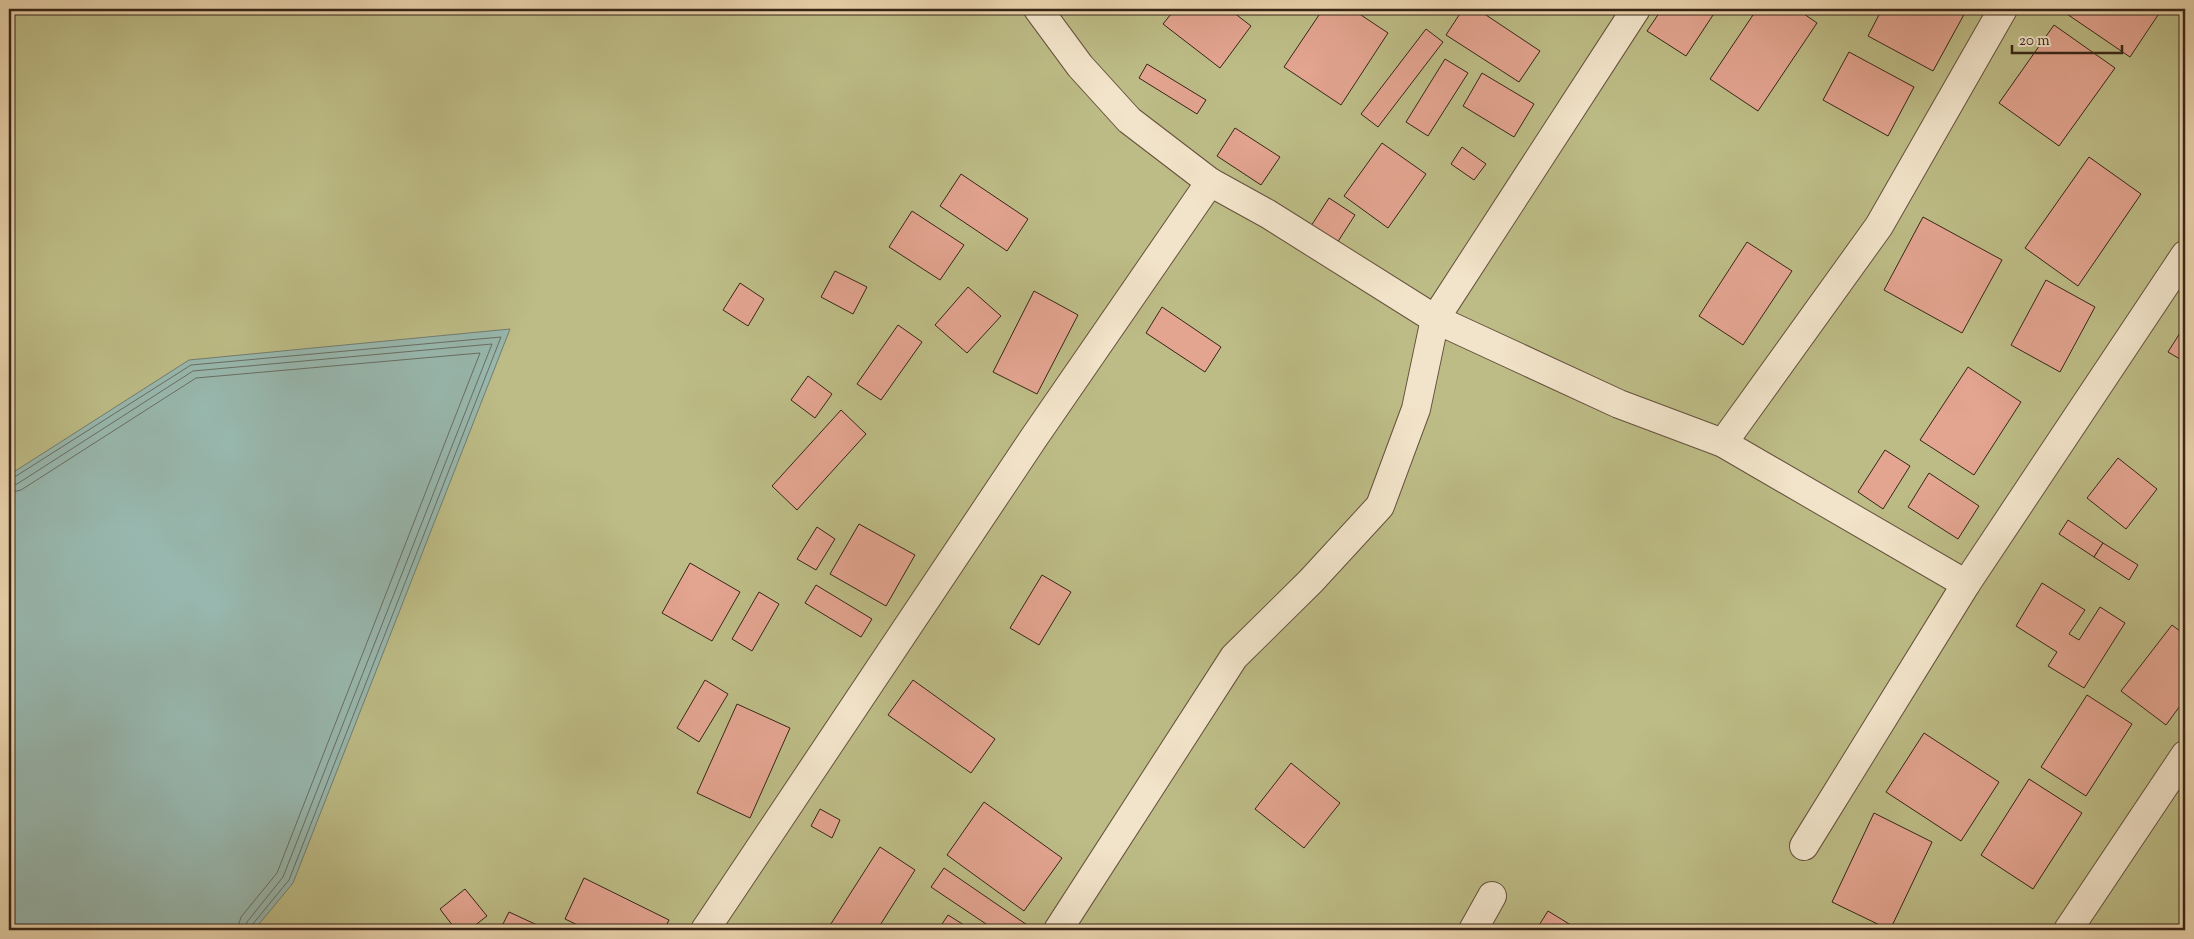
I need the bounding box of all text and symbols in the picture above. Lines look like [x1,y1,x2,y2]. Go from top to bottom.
scale bar [2012,22,2122,54]
text: 20 m [2019,31,2050,52]

